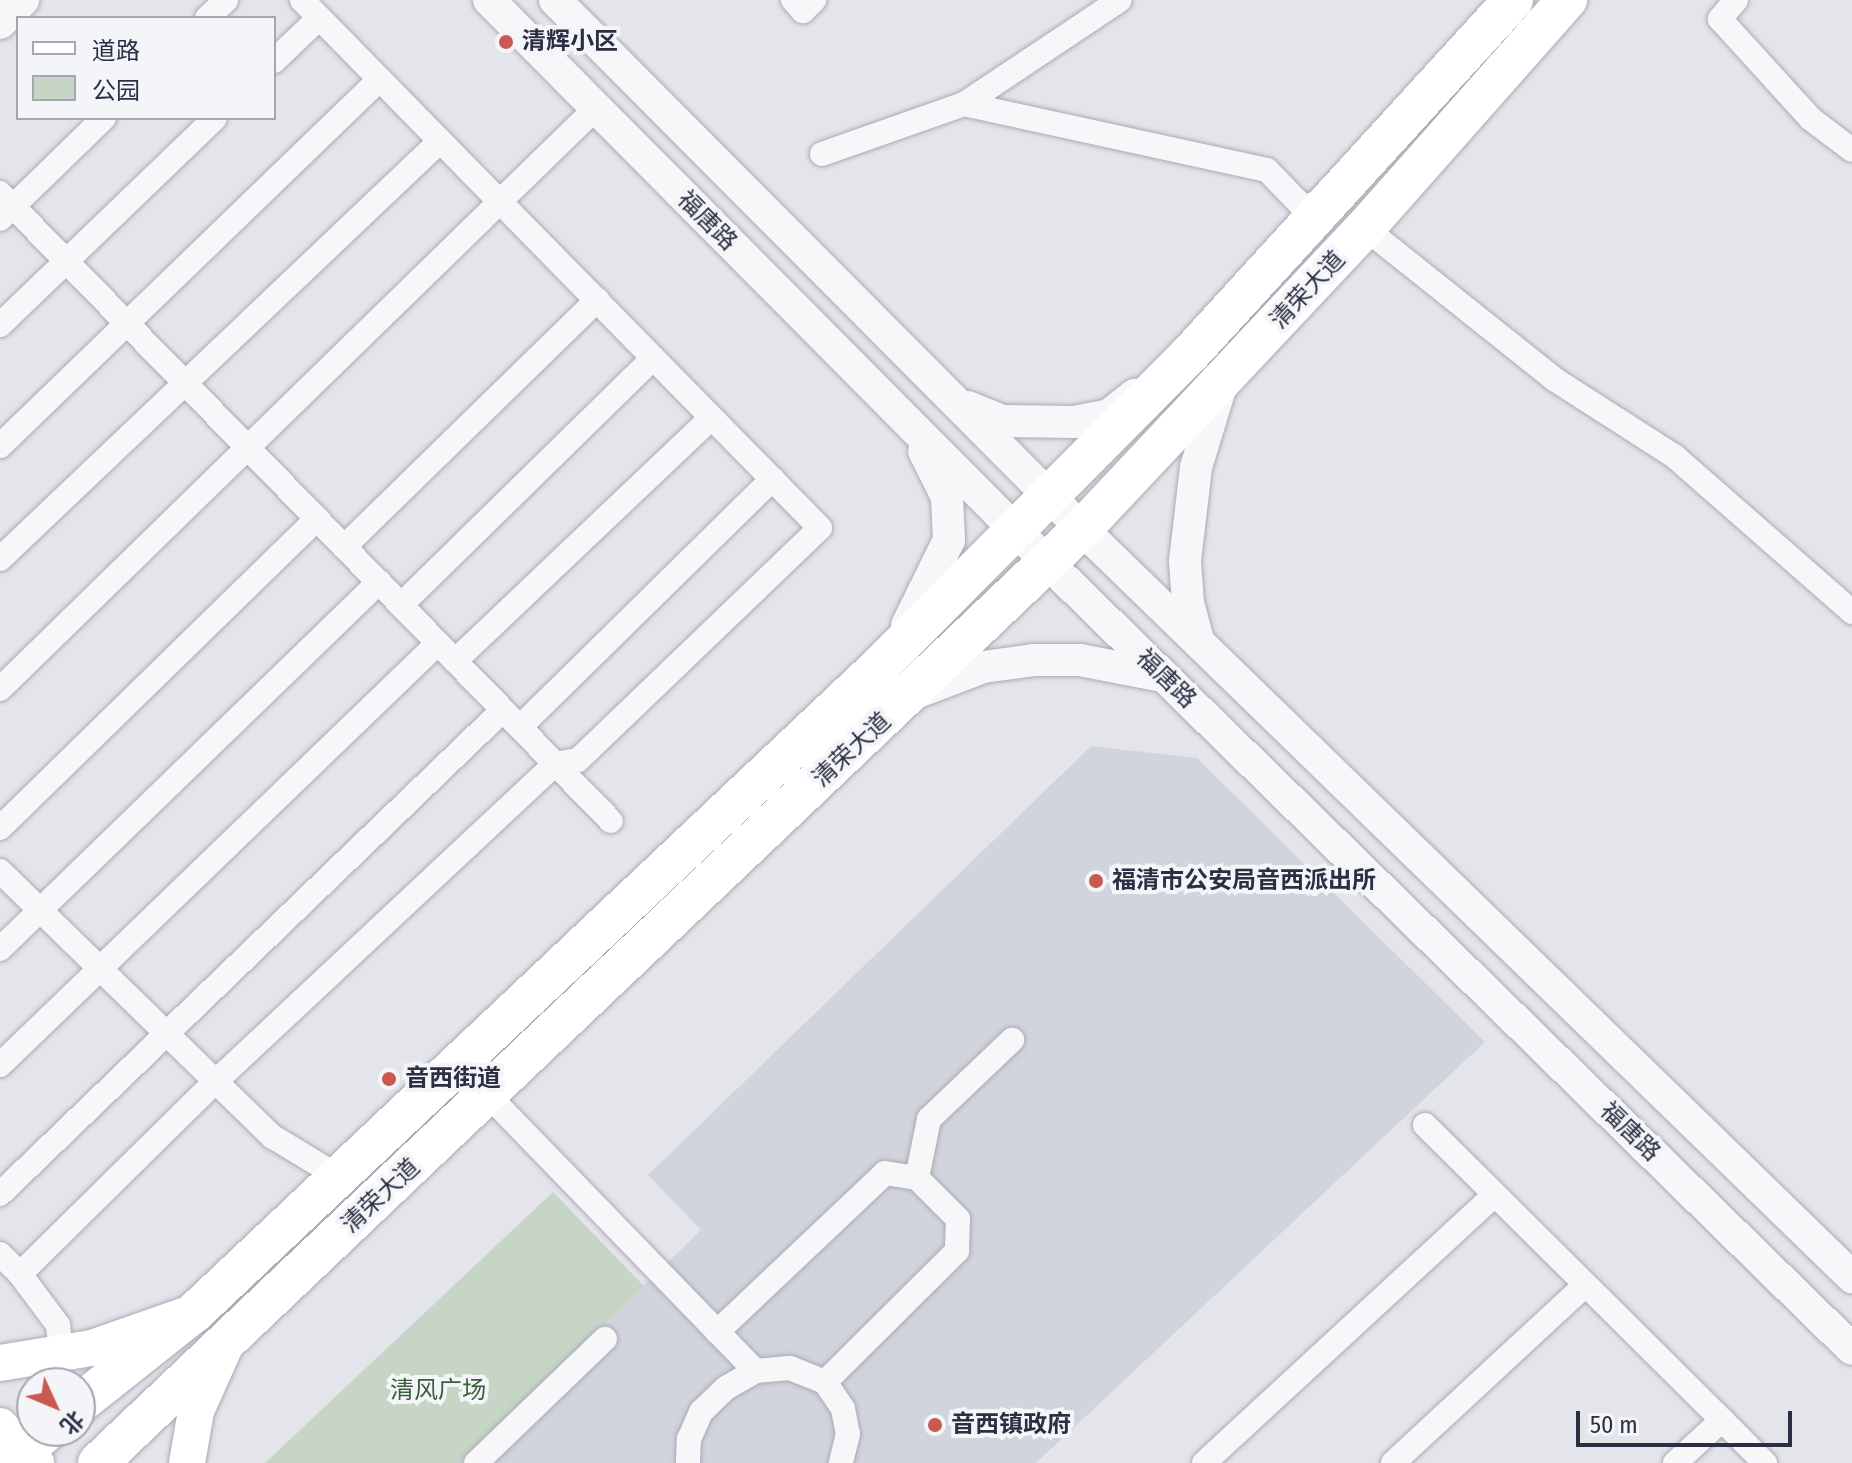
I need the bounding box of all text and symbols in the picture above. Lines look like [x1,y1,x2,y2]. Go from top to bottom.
legend [16,16,276,120]
place label: 清辉小区 [522,28,618,56]
marker: 清辉小区 [497,33,515,51]
text: 道路 [92,37,140,65]
text: 公园 [92,77,140,105]
street label: 福唐路 [671,185,743,257]
street label: 清荣大道 [1265,245,1351,335]
street label: 福唐路 [1130,644,1202,714]
street label: 清荣大道 [807,707,897,793]
place label: 福清市公安局音西派出所 [1112,867,1376,895]
marker: 福清市公安局音西派出所 [1087,872,1105,890]
place label: 音西街道 [405,1065,501,1093]
marker: 音西街道 [380,1070,398,1088]
street label: 福唐路 [1594,1097,1666,1167]
street label: 清荣大道 [336,1153,426,1239]
north arrow [16,1367,96,1447]
park label: 清风广场 [390,1377,486,1405]
scale bar [1580,1395,1796,1445]
text: 北 [55,1405,90,1440]
place label: 音西镇政府 [951,1411,1071,1439]
text: 50 m [1590,1411,1638,1439]
marker: 音西镇政府 [926,1416,944,1434]

